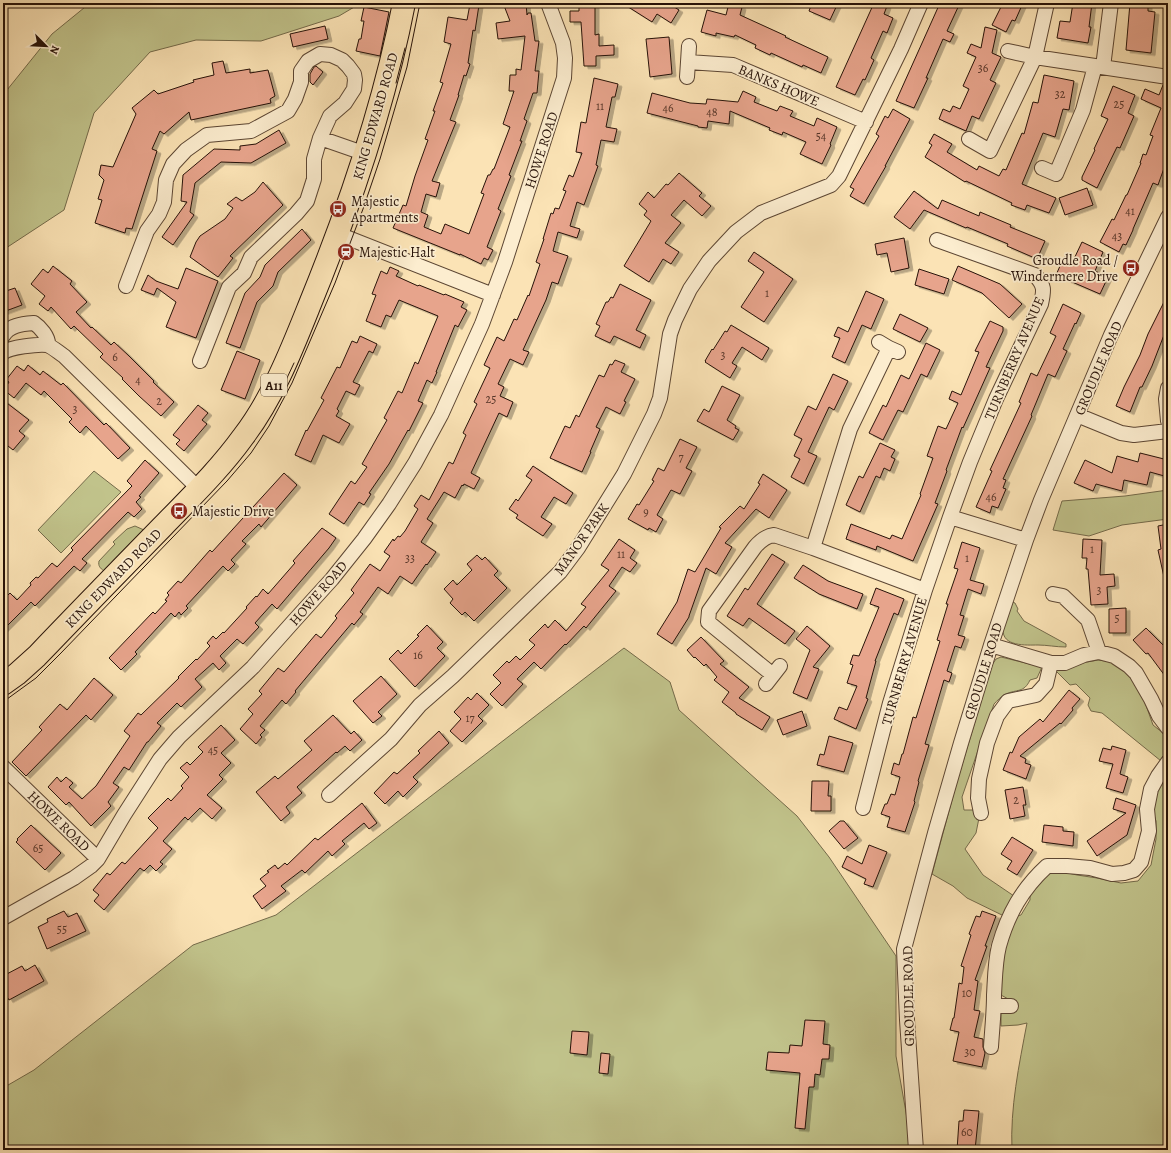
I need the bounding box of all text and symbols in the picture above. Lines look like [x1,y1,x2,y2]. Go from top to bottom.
north arrow [26,26,66,66]
text: N [46,43,63,57]
street label: KING EDWARD ROAD [348,50,403,182]
street label: BANKS HOWE [735,60,822,111]
house number: 36 [978,60,989,76]
house number: 32 [1055,86,1066,102]
house number: 25 [1114,96,1124,112]
house number: 11 [596,98,604,114]
house number: 46 [663,100,674,116]
house number: 48 [706,104,718,120]
street label: HOWE ROAD [520,109,563,191]
house number: 54 [816,128,827,144]
place label: Majestic Apartments [350,192,419,227]
bus stop icon: Majestic Apartments [328,199,348,219]
house number: 41 [1125,203,1135,219]
house number: 43 [1112,228,1122,244]
station icon: Majestic Halt [336,242,356,262]
place label: Majestic Halt [359,243,435,262]
place label: Groudle Road / Windermere Drive [1010,251,1118,286]
bus stop icon: Groudle Road / Windermere Drive [1121,258,1141,278]
house number: 1 [765,285,769,301]
street label: TURNBERRY AVENUE [980,294,1049,423]
street label: GROUDLE ROAD [1070,318,1127,418]
house number: 3 [721,347,726,363]
house number: 6 [112,349,118,365]
house number: 4 [135,372,141,388]
road number: A11 [261,374,287,396]
house number: 25 [486,391,496,407]
house number: 2 [156,393,162,409]
house number: 3 [73,401,78,417]
house number: 7 [678,449,684,465]
house number: 46 [986,489,997,505]
street label: MANOR PARK [550,499,613,579]
bus stop icon: Majestic Drive [169,501,189,521]
place label: Majestic Drive [192,502,274,521]
house number: 9 [643,504,649,520]
street label: KING EDWARD ROAD [61,524,166,632]
house number: 1 [1090,541,1094,557]
house number: 11 [617,546,625,562]
house number: 33 [405,550,415,566]
house number: 1 [965,550,969,566]
street label: HOWE ROAD [285,557,352,630]
house number: 3 [1097,582,1102,598]
street label: TURNBERRY AVENUE [877,595,932,727]
house number: 5 [1114,610,1120,626]
street label: GROUDLE ROAD [960,620,1007,722]
house number: 16 [413,647,423,663]
house number: 17 [465,710,476,726]
house number: 45 [208,742,218,758]
street label: HOWE ROAD [23,787,94,856]
house number: 2 [1013,792,1019,808]
house number: 65 [33,840,43,856]
house number: 55 [57,921,67,937]
street label: GROUDLE ROAD [898,945,919,1046]
house number: 10 [962,985,972,1001]
house number: 30 [964,1044,976,1060]
house number: 60 [961,1124,973,1140]

